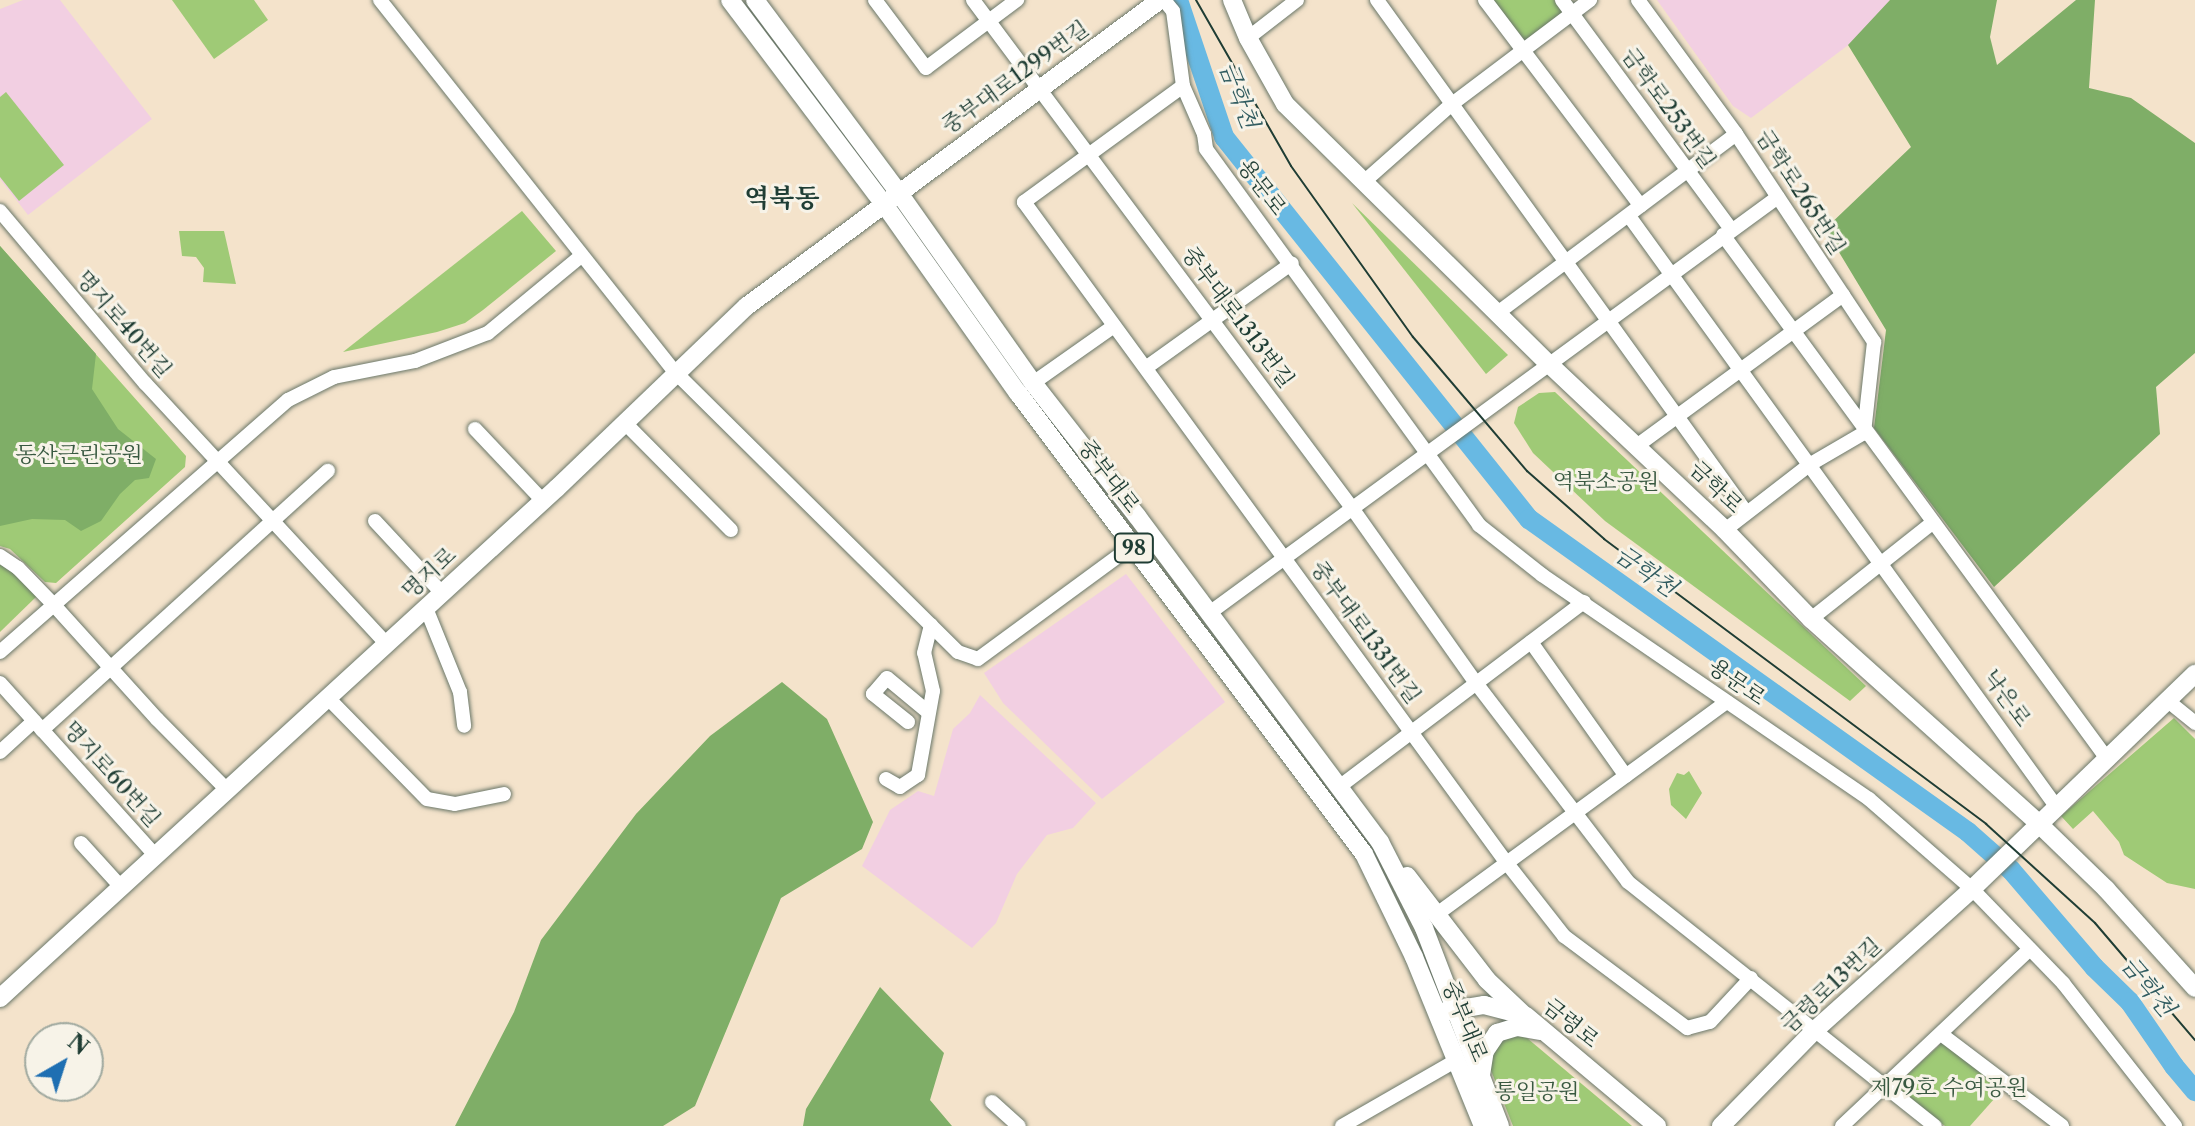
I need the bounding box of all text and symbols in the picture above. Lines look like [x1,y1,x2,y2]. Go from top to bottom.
street label: 중부대로1299번길 [936,15,1094,139]
street label: 금학로253번길 [1616,42,1722,174]
water label: 금학천 [1213,57,1265,133]
street label: 금학로265번길 [1751,125,1851,259]
street label: 용문로 [1232,154,1292,220]
district label: 역북동 [744,183,820,215]
street label: 중부대로1313번길 [1176,241,1300,393]
street label: 명지로40번길 [70,265,178,383]
street label: 중부대로 [1073,434,1145,518]
park label: 동산근린공원 [15,442,143,468]
street label: 금학로 [1684,455,1748,519]
park label: 역북소공원 [1553,469,1659,495]
road number: 98 [1112,532,1156,564]
water label: 금학천 [1609,539,1683,603]
street label: 명지로 [397,542,461,604]
street label: 중부대로1331번길 [1305,555,1427,709]
street label: 용문로 [1703,653,1771,711]
street label: 낙은로 [1978,664,2036,732]
street label: 명지로60번길 [58,716,166,832]
street label: 금령로13번길 [1775,932,1887,1038]
water label: 금학천 [2115,950,2181,1022]
street label: 중부대로 [1437,977,1493,1065]
street label: 금령로 [1538,993,1604,1053]
north arrow [24,1022,104,1102]
text: N [62,1028,94,1061]
park label: 제79호 수여공원 [1870,1075,2028,1101]
park label: 통일공원 [1494,1079,1580,1105]

